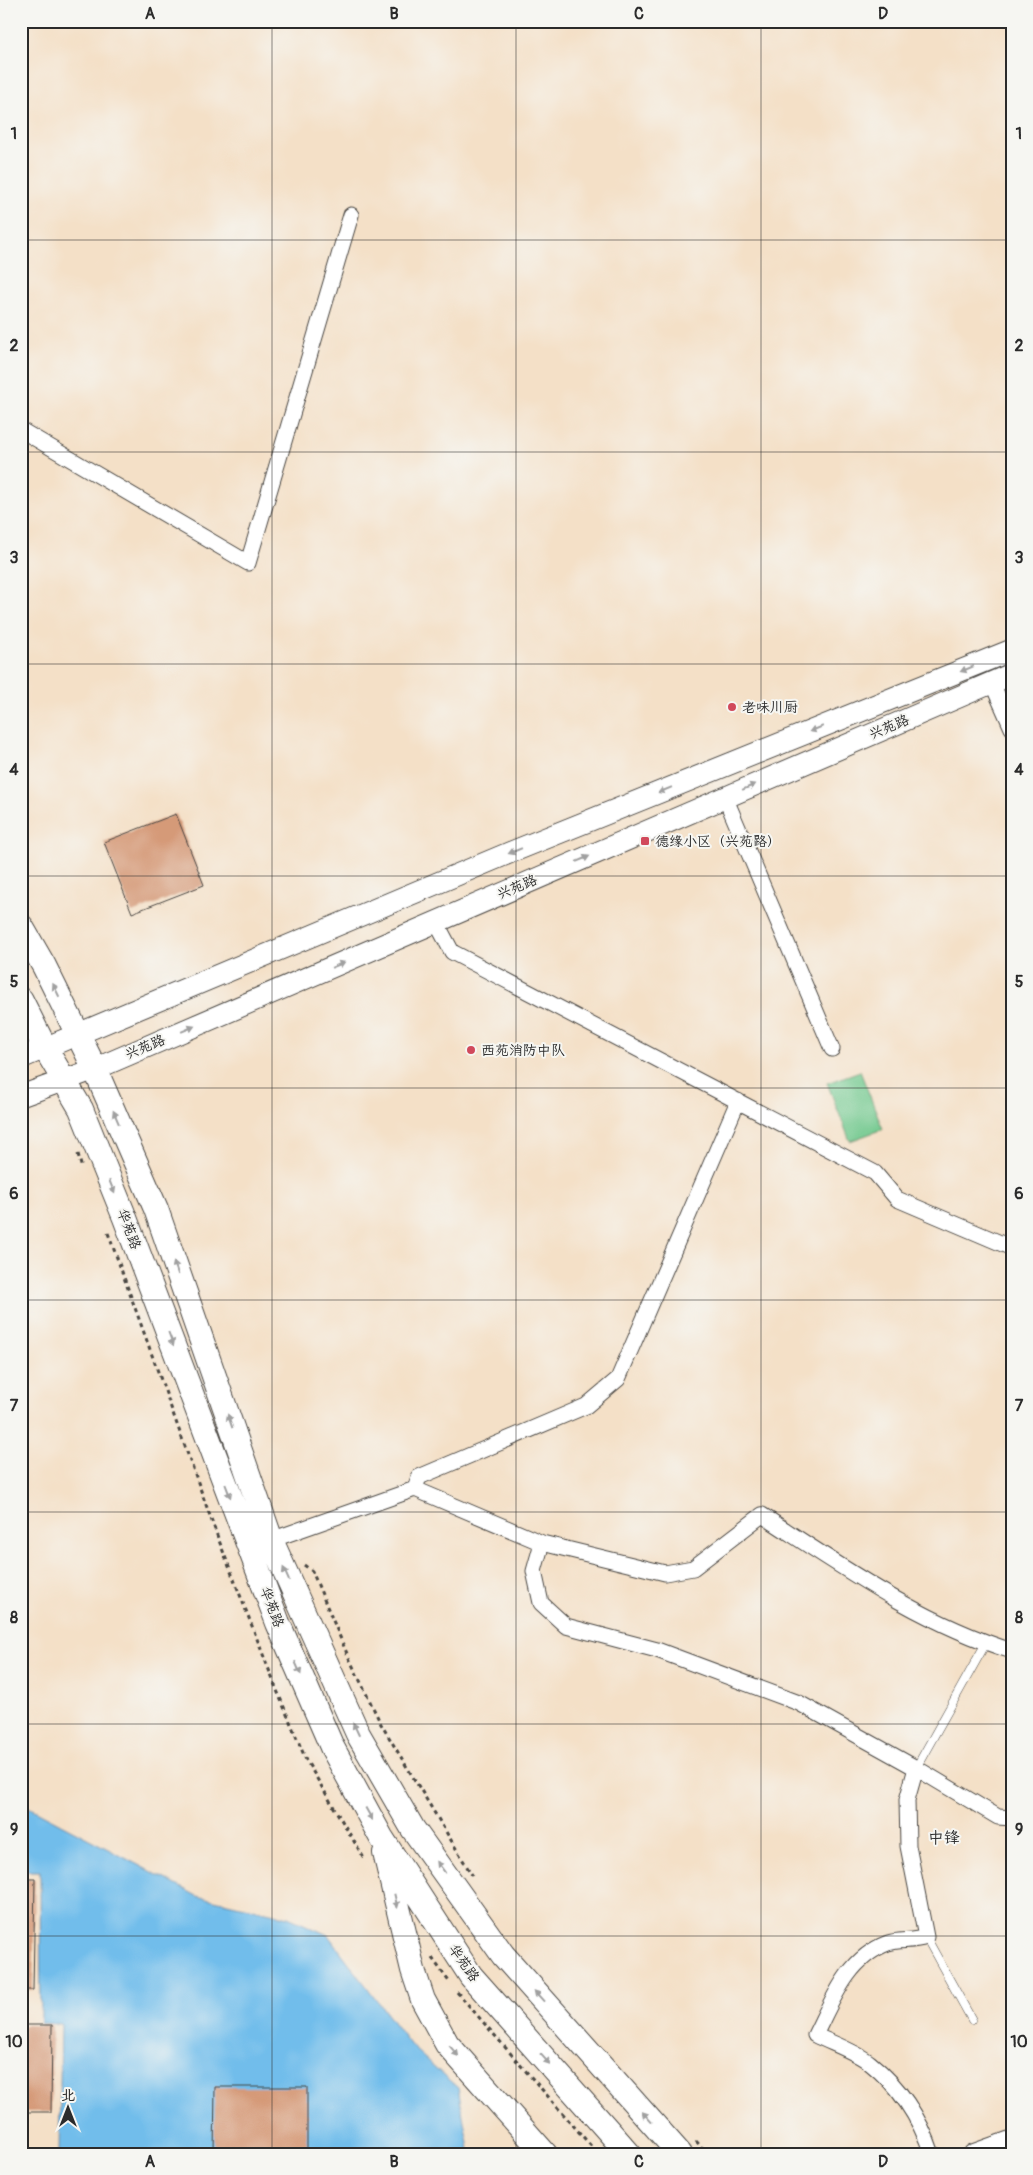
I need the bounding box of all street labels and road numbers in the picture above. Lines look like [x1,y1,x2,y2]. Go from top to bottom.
street label: 兴苑路 [866,711,912,743]
street label: 兴苑路 [494,871,540,903]
street label: 兴苑路 [122,1031,168,1063]
street label: 华苑路 [114,1206,144,1252]
street label: 华苑路 [257,1584,287,1630]
street label: 华苑路 [445,1941,483,1985]

